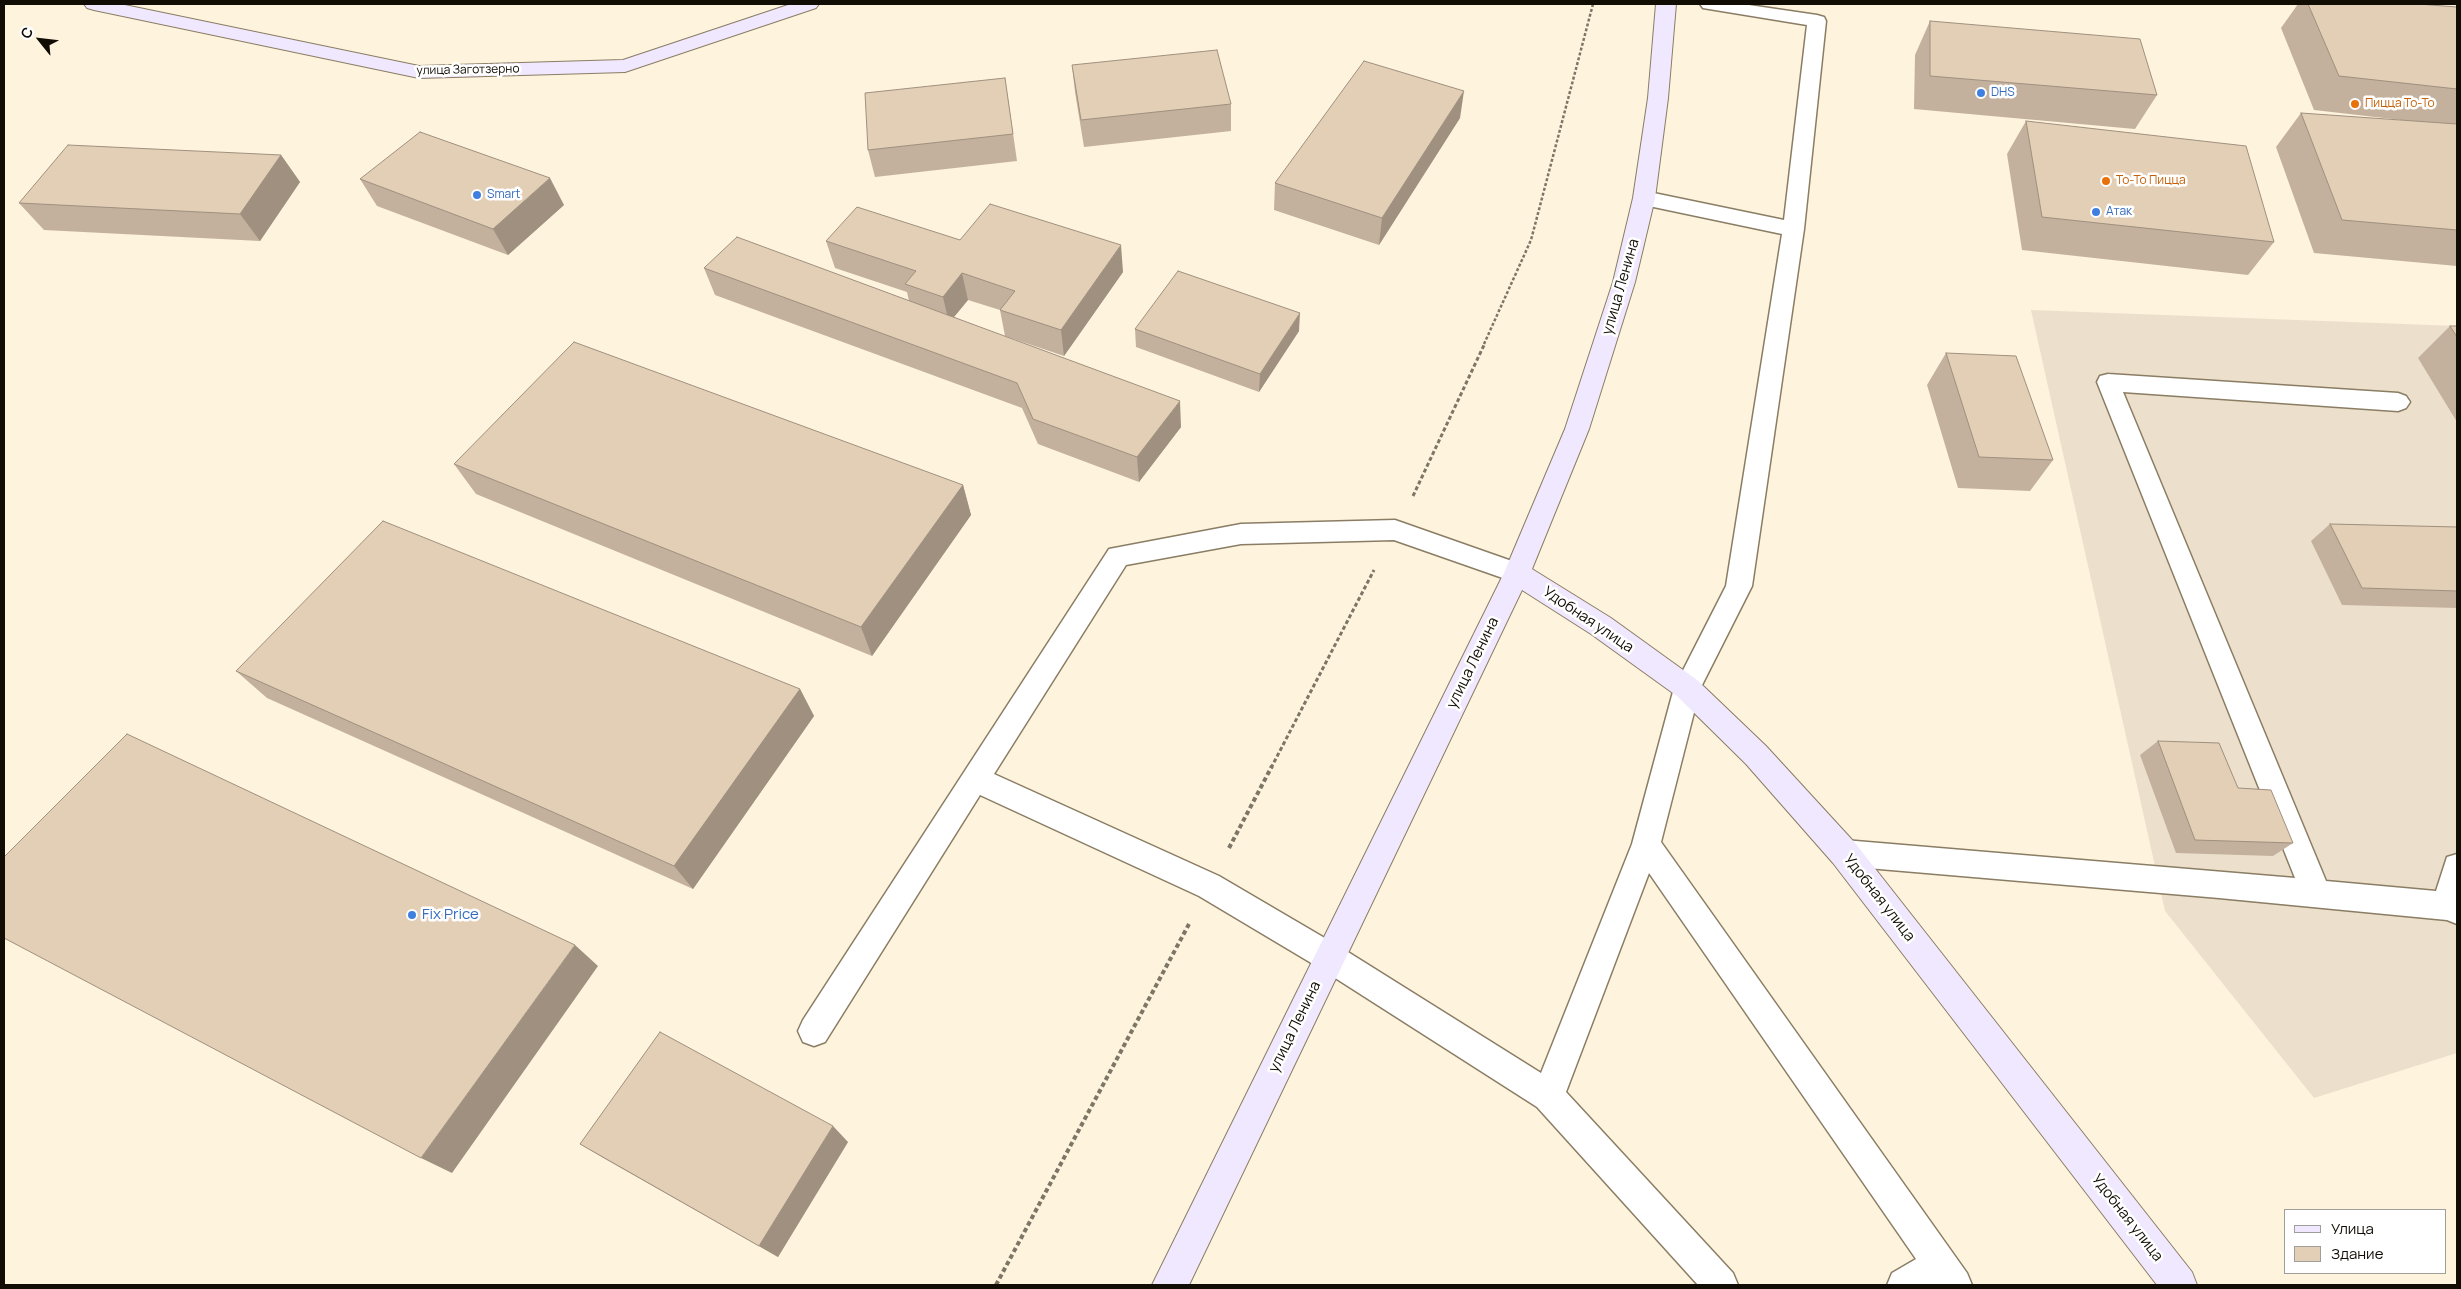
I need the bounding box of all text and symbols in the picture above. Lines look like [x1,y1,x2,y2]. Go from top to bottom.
north arrow [15,15,65,65]
text: С [16,23,37,42]
street label: улица Заготзерно [416,62,520,78]
place label: DHS [1991,86,2015,100]
marker: DHS [1975,87,1987,99]
place label: Пицца То-То [2365,97,2435,111]
marker: Пицца То-То [2349,98,2361,110]
place label: То-То Пицца [2116,174,2186,188]
marker: То-То Пицца [2100,175,2112,187]
place label: Smart [487,188,520,202]
marker: Smart [471,189,483,201]
place label: Атак [2106,205,2132,219]
marker: Атак [2090,206,2102,218]
street label: улица Ленина [1599,237,1643,337]
street label: Удобная улица [1539,583,1637,657]
street label: улица Ленина [1443,614,1503,712]
street label: Удобная улица [1839,851,1919,945]
place label: Fix Price [422,906,479,924]
marker: Fix Price [406,909,418,921]
street label: улица Ленина [1265,978,1325,1076]
street label: Удобная улица [2087,1171,2167,1265]
legend [2284,1209,2446,1274]
text: Улица [2331,1218,2374,1239]
text: Здание [2331,1243,2383,1264]

